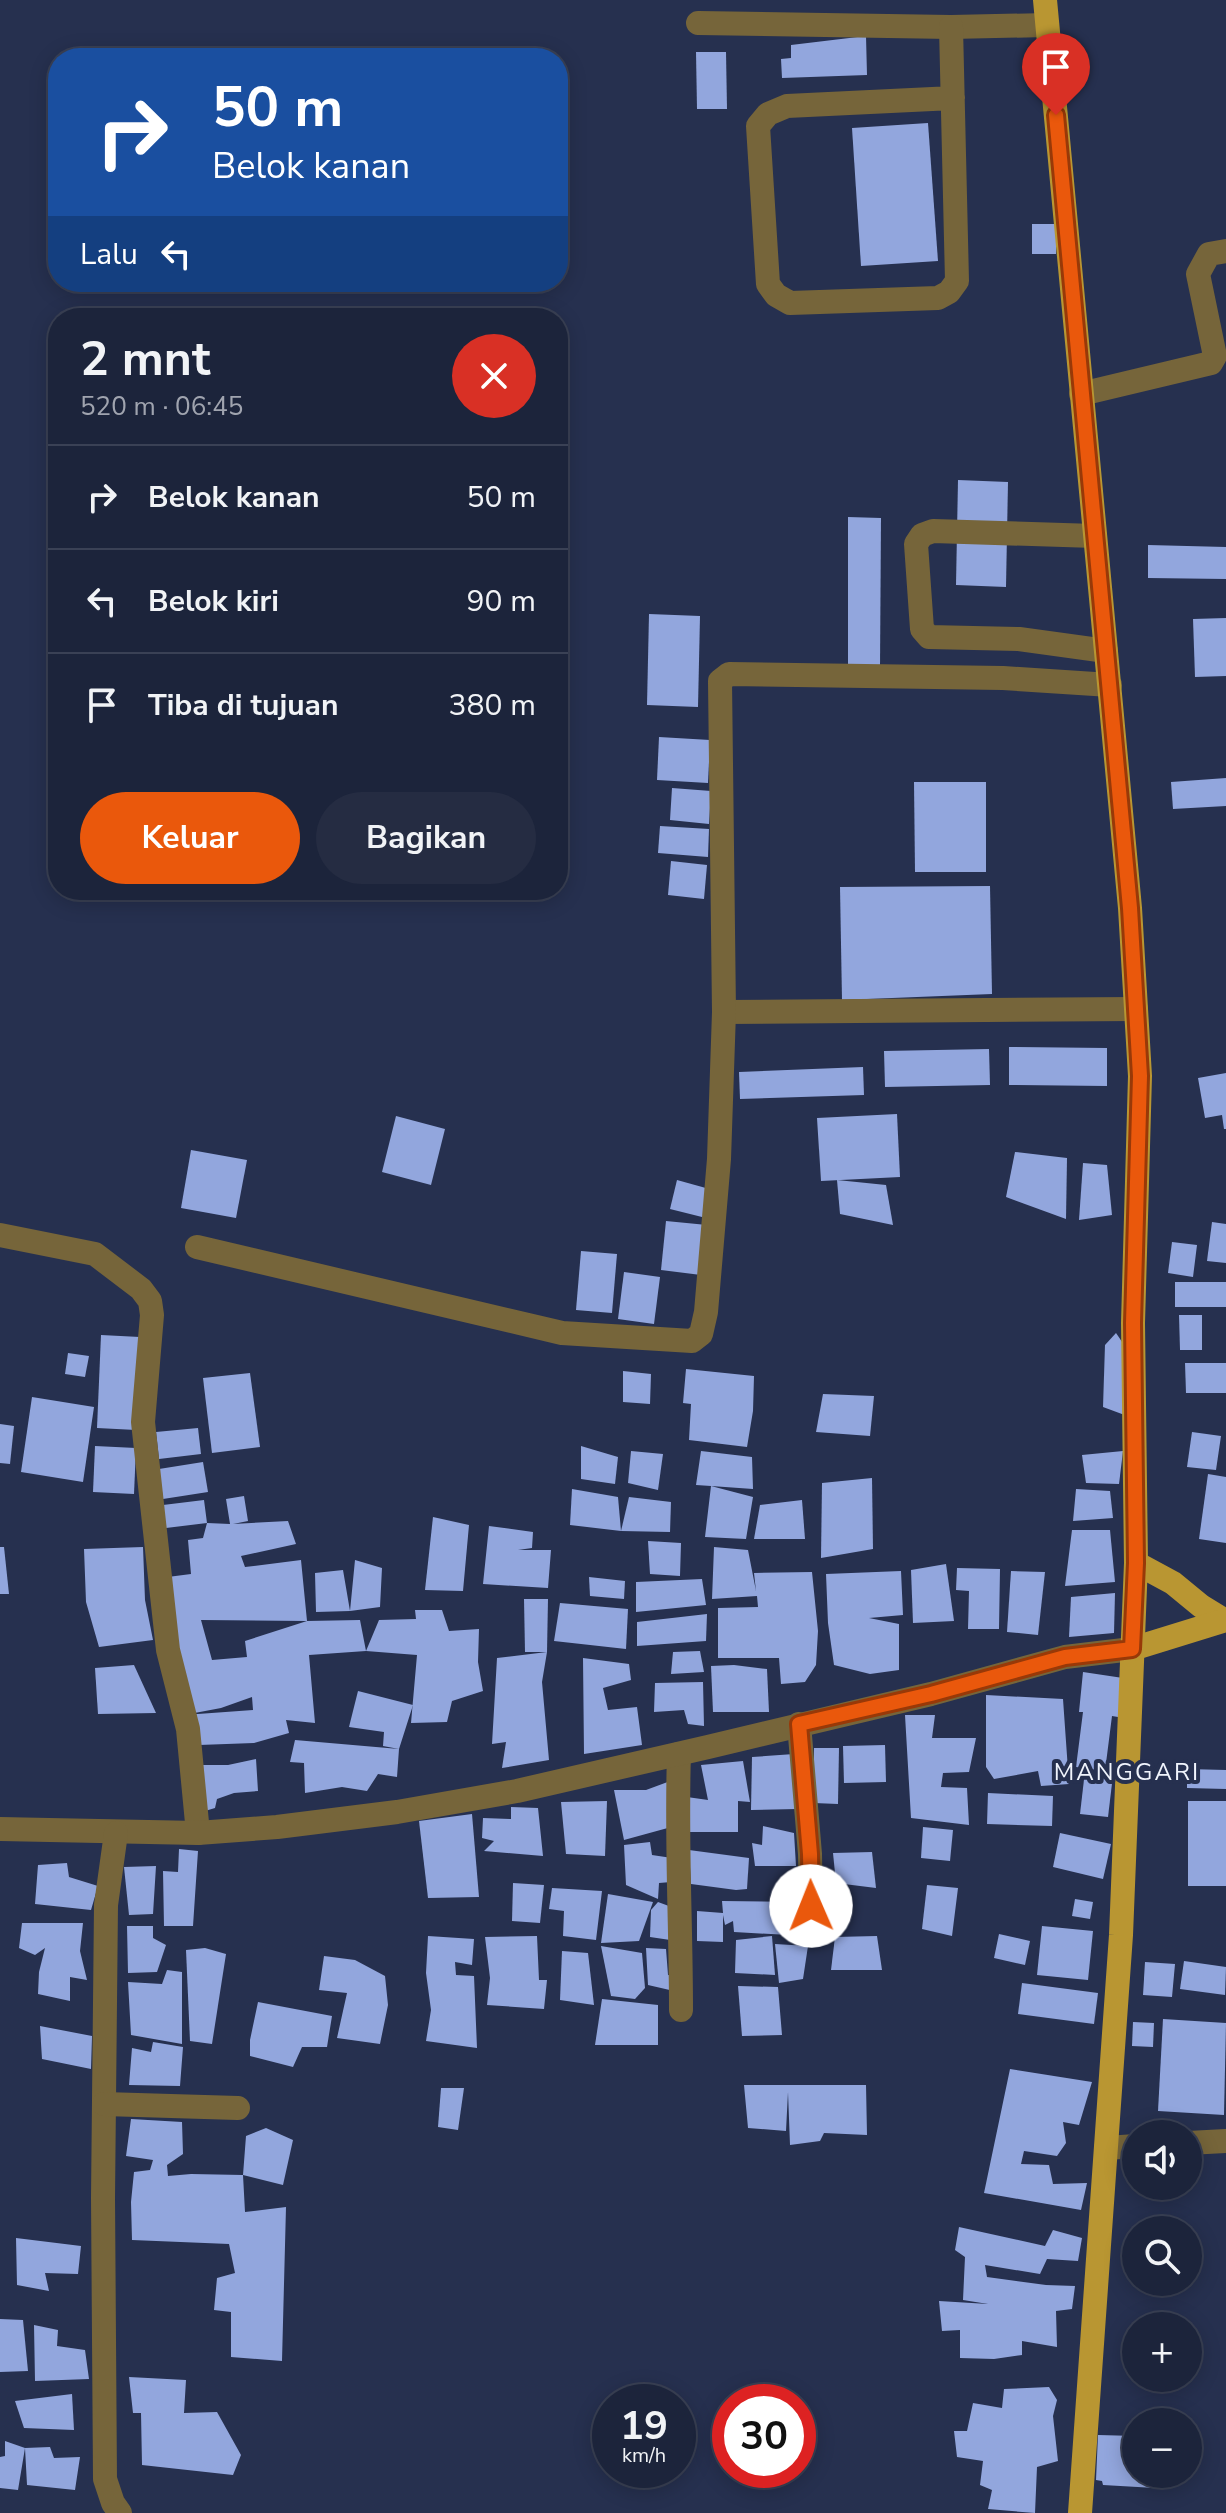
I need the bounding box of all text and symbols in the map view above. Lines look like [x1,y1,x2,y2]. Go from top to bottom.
pin [1022,33,1090,115]
icon: arrive [1034,45,1078,89]
text: 50 m [212,69,343,146]
icon: right [80,80,184,184]
text: Belok kanan [212,142,410,191]
icon: left [154,232,198,276]
text: Lalu [80,234,138,275]
text: 2 mnt [80,326,210,392]
button: close [452,334,536,418]
text: 520 m · 06:45 [80,389,243,424]
icon: right [80,475,124,519]
text: Belok kanan [148,477,320,518]
text: 50 m [467,477,536,518]
icon: left [80,579,124,623]
text: Belok kiri [148,581,279,622]
text: 90 m [467,581,536,622]
icon: arrive [80,683,124,727]
text: Tiba di tujuan [148,685,339,726]
text: 380 m [449,685,536,726]
button: Keluar [80,792,300,884]
button: Bagikan [316,792,536,884]
district label: MANGGARI [1054,1756,1200,1788]
position arrow [769,1864,853,1948]
map controls [1122,2120,1202,2488]
button: sound [1122,2120,1202,2200]
button: search [1122,2216,1202,2296]
button: + [1122,2312,1202,2392]
speed limit sign: 30 [712,2384,816,2488]
text: 19 [620,2399,668,2453]
button: − [1122,2408,1202,2488]
text: km/h [622,2442,666,2469]

